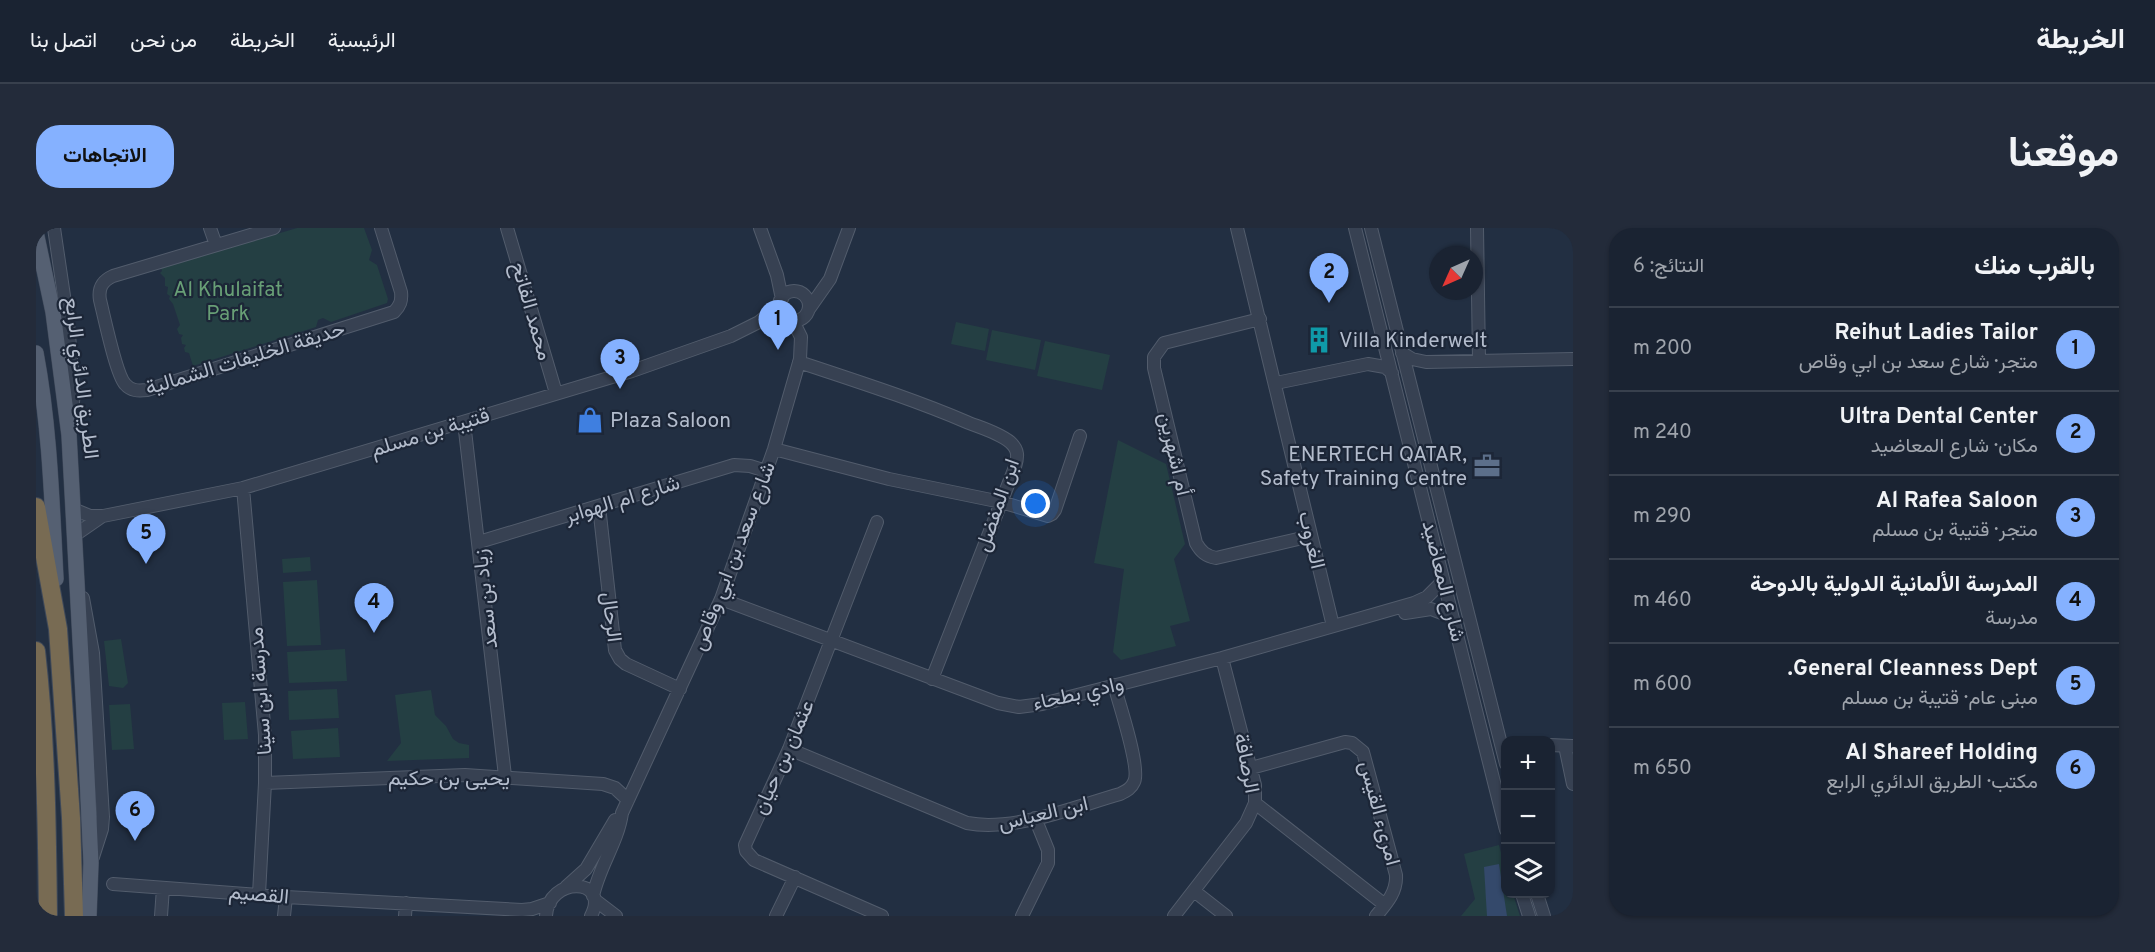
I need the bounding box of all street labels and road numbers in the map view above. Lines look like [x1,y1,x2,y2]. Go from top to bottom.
street label: محمد الفاتح [504,259,558,364]
street label: الطريق الدائري الرابع [55,295,104,461]
street label: حديقة الخليفات الشمالية [142,316,349,403]
street label: قتيبة بن مسلم [368,403,493,464]
street label: أم اشهرين [1151,410,1196,499]
street label: ابن المفضل [970,455,1027,556]
street label: شارع سعد بن ابي وقاص [686,458,785,656]
street label: شارع ام الهوابر [560,470,683,531]
street label: الغروب [1291,509,1330,572]
street label: شارع المعاضيد [1414,518,1471,645]
street label: زياد بن سعد [468,548,505,650]
street label: الرحال [594,591,627,644]
street label: مدرسة ابن سينا [244,626,279,756]
street label: وادي بطحاء [1030,671,1127,720]
street label: عثمان بن حيان [747,696,822,819]
street label: الرصافة [1226,731,1265,796]
street label: امرىء القيس [1352,758,1405,869]
street label: يحيى بن حكيم [388,766,510,793]
street label: ابن العباس [996,791,1091,838]
street label: القصيم [228,879,290,912]

